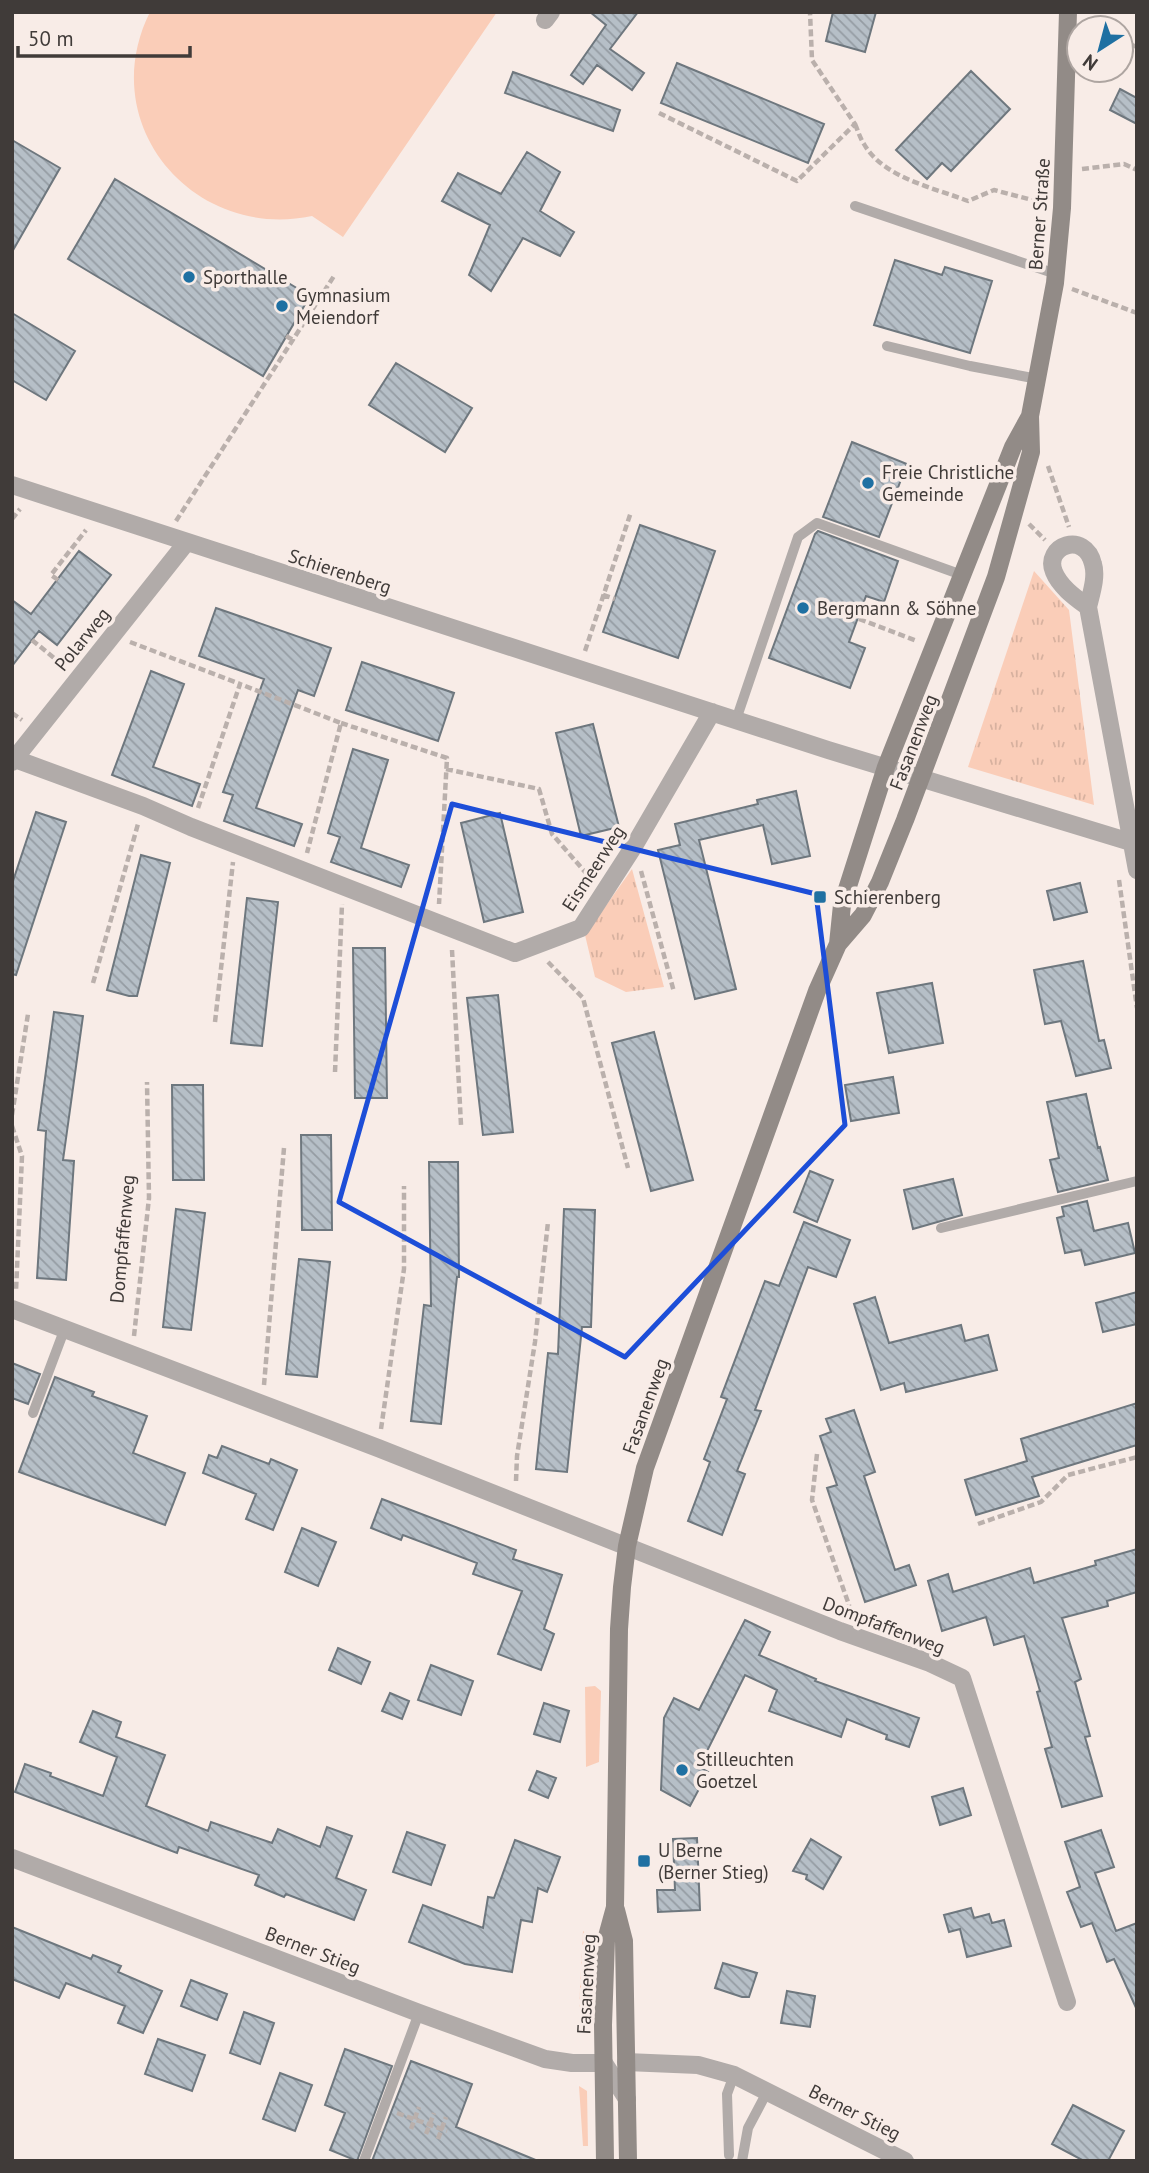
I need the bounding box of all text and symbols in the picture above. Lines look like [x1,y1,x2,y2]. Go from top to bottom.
scale bar [18,14,189,58]
north arrow [1065,14,1135,84]
text: 50 m [28,25,74,52]
text: N [1078,49,1102,76]
street label: Berner Straße [1023,157,1055,271]
place label: Sporthalle [203,265,288,289]
marker: Sporthalle [181,269,197,285]
place label: Gymnasium Meiendorf [296,283,391,329]
marker: Gymnasium Meiendorf [274,298,290,314]
place label: Freie Christliche Gemeinde [882,460,1014,506]
marker: Freie Christliche Gemeinde [860,475,876,491]
street label: Schierenberg [285,543,395,599]
place label: Bergmann & Söhne [817,596,976,620]
marker: Bergmann & Söhne [795,600,811,616]
street label: Polarweg [49,602,115,676]
street label: Fasanenweg [884,691,942,793]
street label: Eismeerweg [556,821,630,915]
place label: Schierenberg [834,885,941,909]
marker: Schierenberg [812,889,828,905]
street label: Dompfaffenweg [104,1174,140,1304]
street label: Fasanenweg [617,1355,673,1457]
street label: Dompfaffenweg [820,1591,948,1659]
place label: Stilleuchten Goetzel [696,1747,794,1793]
marker: Stilleuchten Goetzel [674,1762,690,1778]
place label: U Berne (Berner Stieg) [658,1838,769,1884]
marker: U Berne (Berner Stieg) [636,1853,652,1869]
street label: Berner Stieg [262,1921,364,1979]
street label: Fasanenweg [571,1933,601,2035]
street label: Berner Stieg [805,2079,905,2145]

